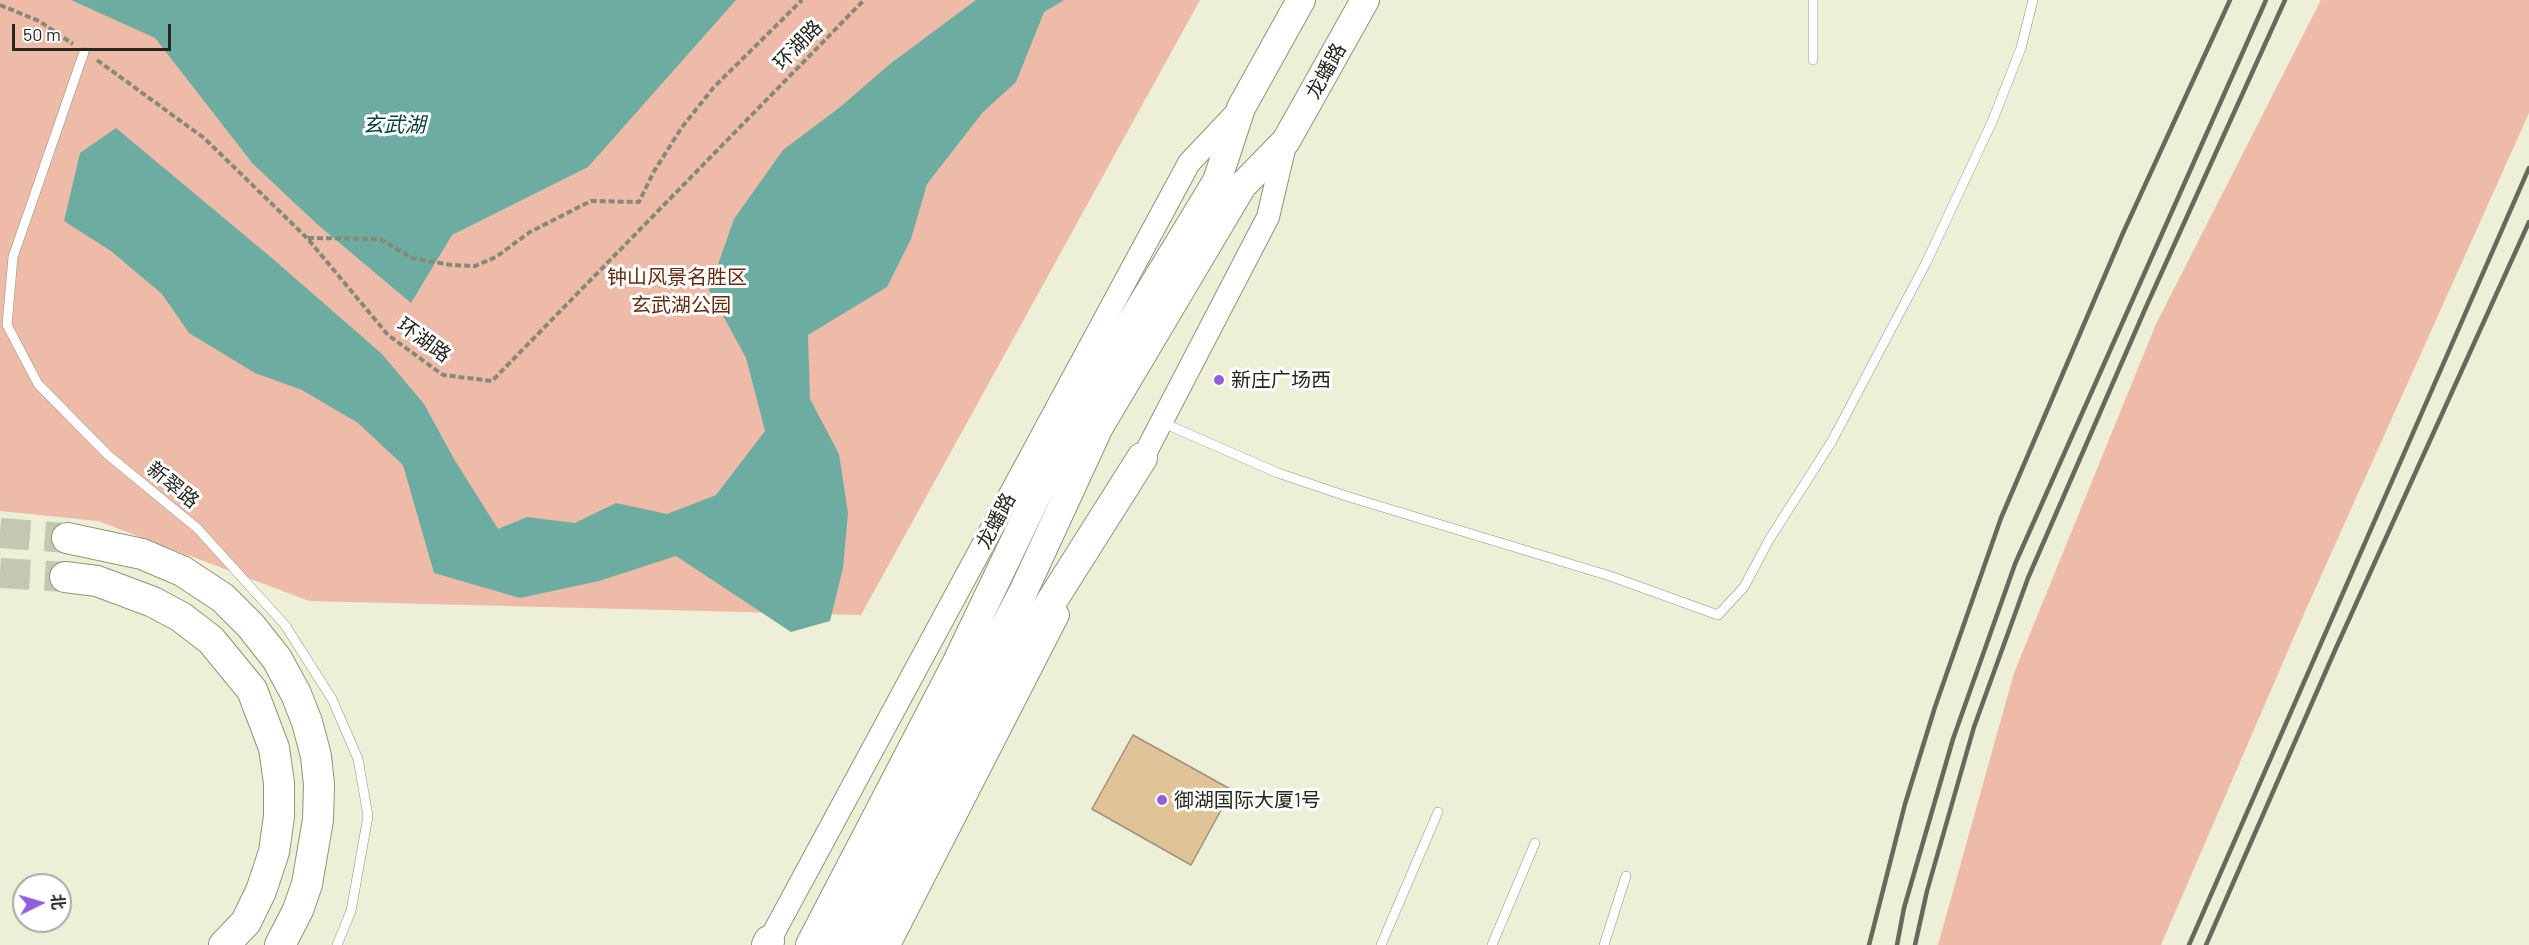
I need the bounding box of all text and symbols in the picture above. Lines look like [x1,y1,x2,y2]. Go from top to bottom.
scale bar [15,12,174,50]
street label: 环湖路 [769,15,827,75]
text: 50 m [23,23,61,45]
street label: 龙蟠路 [1301,39,1351,103]
water label: 玄武湖 [363,112,425,138]
park label: 钟山风景名胜区 [607,265,747,289]
park label: 玄武湖公园 [631,293,731,317]
street label: 环湖路 [393,313,455,367]
place label: 新庄广场西 [1231,368,1331,392]
marker: 新庄广场西 [1212,373,1226,387]
street label: 新翠路 [142,457,204,513]
street label: 龙蟠路 [971,489,1021,553]
place label: 御湖国际大厦1号 [1174,788,1321,812]
marker: 御湖国际大厦1号 [1155,793,1169,807]
north arrow [12,873,72,933]
text: 北 [48,893,69,910]

